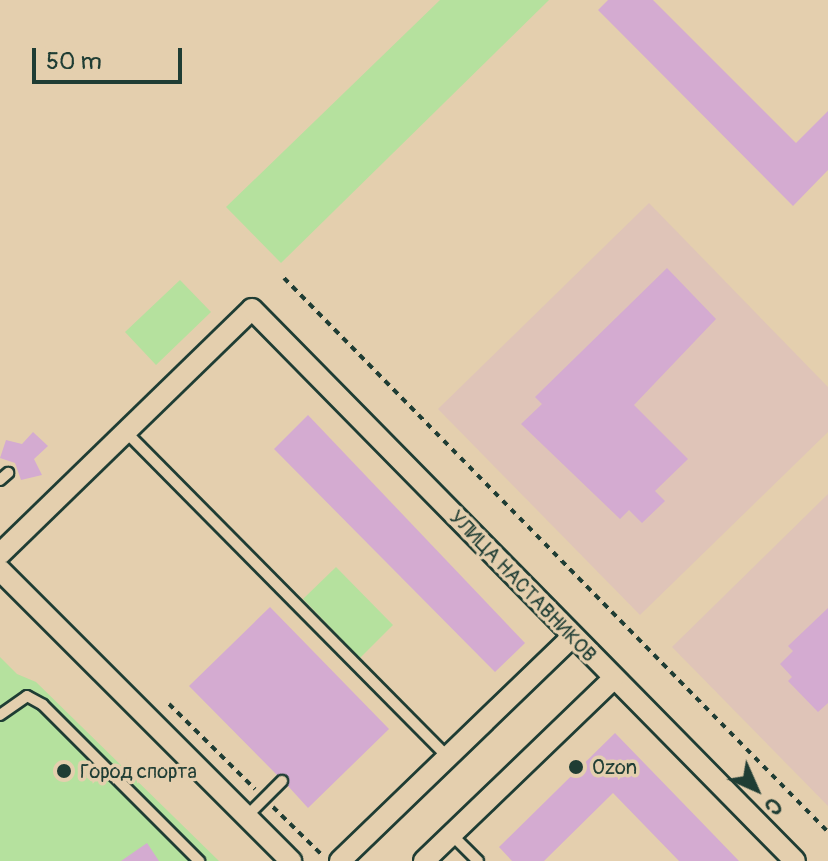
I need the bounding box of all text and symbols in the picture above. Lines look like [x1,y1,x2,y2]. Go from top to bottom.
scale bar [36,32,186,82]
text: 50 m [46,47,102,76]
street label: УЛИЦА НАСТАВНИКОВ [445,505,601,667]
north arrow [716,749,796,829]
place label: Ozon [592,755,637,779]
marker: Ozon [567,758,585,776]
place label: Город спорта [80,759,197,783]
marker: Город спорта [55,762,73,780]
text: С [758,791,788,821]

